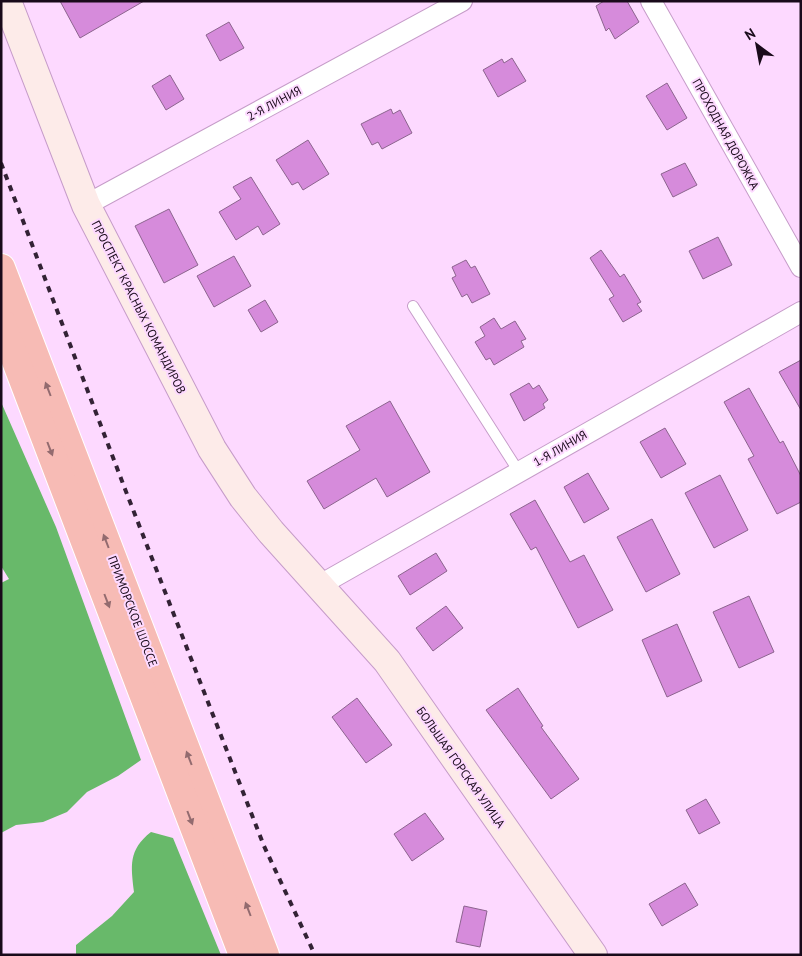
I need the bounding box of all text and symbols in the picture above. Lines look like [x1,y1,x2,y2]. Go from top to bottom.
north arrow [732,20,782,70]
text: N [741,24,759,44]
street label: ПРОХОДНАЯ ДОРОЖКА [689,76,763,192]
street label: 2-Я ЛИНИЯ [244,82,304,124]
street label: ПРОСПЕКТ КРАСНЫХ КОМАНДИРОВ [89,218,189,396]
one-way arrow [44,381,52,396]
street label: 1-Я ЛИНИЯ [530,427,590,469]
one-way arrow [46,442,54,457]
one-way arrow [102,533,109,548]
street label: ПРИМОРСКОЕ ШОССЕ [105,554,161,668]
one-way arrow [103,594,111,609]
street label: БОЛЬШАЯ ГОРСКАЯ УЛИЦА [413,704,509,830]
one-way arrow [184,751,192,765]
one-way arrow [187,811,195,826]
one-way arrow [243,902,251,916]

